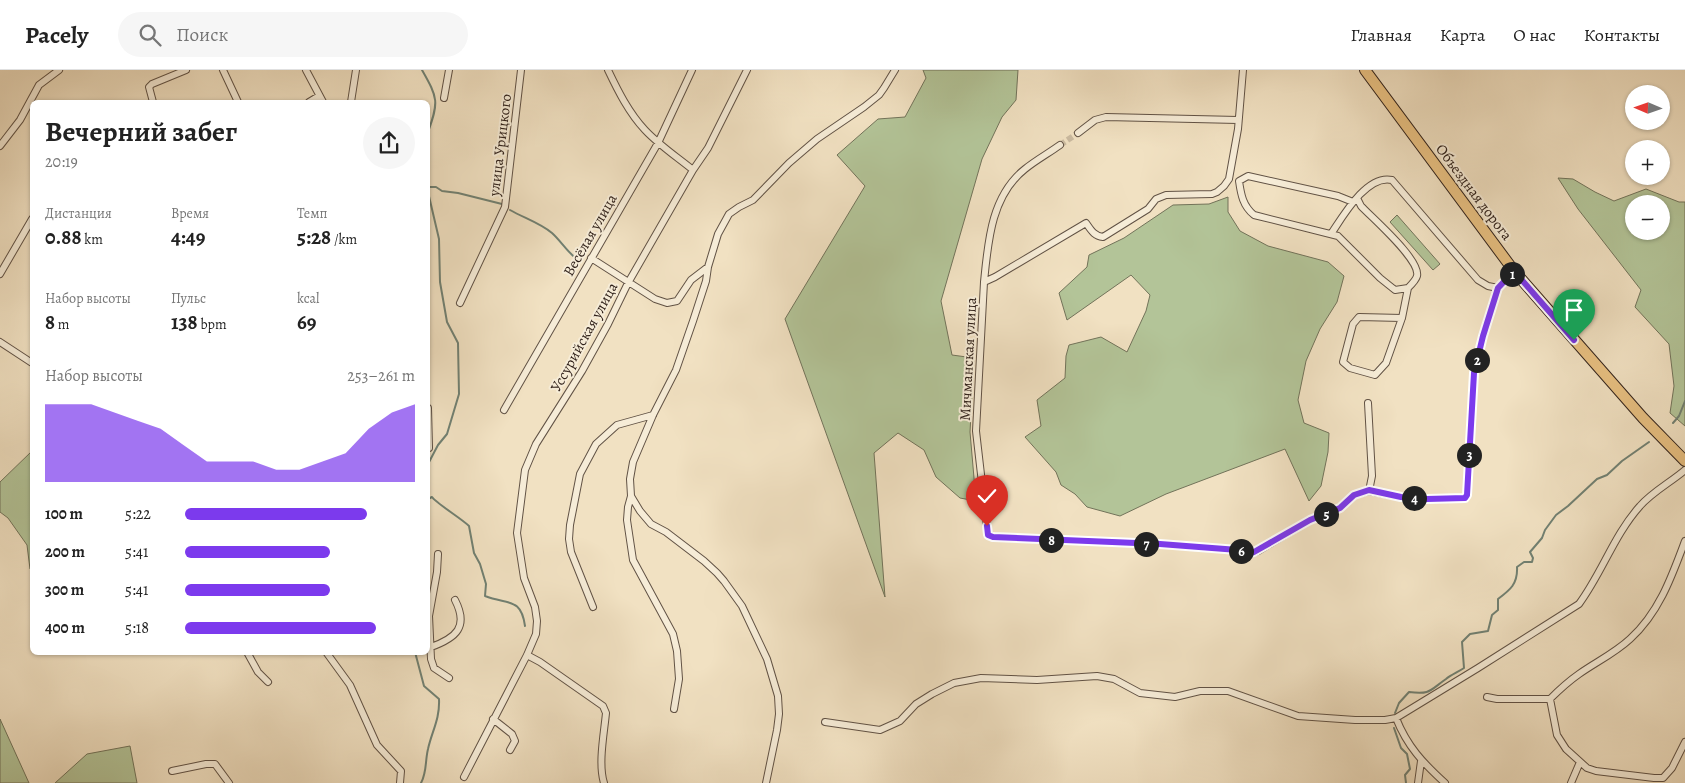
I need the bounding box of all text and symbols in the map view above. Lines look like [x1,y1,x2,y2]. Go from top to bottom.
search box [118,12,468,57]
text: Pacely [25,19,88,51]
icon: search [136,21,164,49]
text: Поиск [176,22,228,48]
text: Главная [1351,23,1412,47]
text: Карта [1440,23,1485,47]
text: О нас [1513,23,1556,47]
text: Контакты [1584,23,1660,47]
north arrow [1625,85,1670,130]
map controls [1625,85,1670,240]
street label: улица Урицкого [484,93,516,198]
text: Вечерний забег [45,113,237,151]
button: share [363,117,415,169]
street label: Объездная дорога [1431,140,1517,244]
button: + [1625,140,1670,185]
text: 20:19 [45,151,78,173]
street label: Весёлая улица [558,190,622,280]
button: − [1625,195,1670,240]
text: Дистанция [45,204,112,223]
text: Время [171,204,209,223]
text: Темп [297,204,328,223]
text: 0.88 [45,223,82,251]
text: 4:49 [171,223,205,251]
text: 5:28 [297,223,331,251]
text: km [82,230,103,249]
text: /km [331,230,357,249]
pin: 1 [1500,262,1524,286]
text: 1 [1510,265,1515,284]
street label: Уссурийская улица [546,279,622,395]
text: Набор высоты [45,289,131,308]
text: Пульс [171,289,206,308]
text: kcal [297,289,319,308]
pin [1553,289,1595,340]
icon: arrive [1560,296,1588,324]
street label: Мичманская улица [955,297,981,421]
text: 8 [45,308,55,336]
text: 138 [171,308,198,336]
text: 69 [297,308,317,336]
text: m [55,315,70,334]
text: bpm [198,315,227,334]
pin: 2 [1464,348,1490,372]
text: 2 [1474,351,1481,370]
text: Набор высоты [45,365,143,387]
text: 253–261 m [347,365,415,387]
pin: 3 [1456,442,1482,468]
text: 3 [1466,446,1473,465]
pin [966,475,1008,526]
icon: check [973,482,1001,510]
pin: 4 [1402,486,1426,510]
text: 4 [1411,489,1418,508]
pin: 5 [1314,502,1338,526]
text: 100 m [45,503,83,525]
text: 5:22 [125,503,151,525]
text: 5 [1324,505,1329,524]
pin: 8 [1038,528,1064,552]
text: 8 [1048,531,1055,550]
pin: 7 [1134,532,1158,556]
text: 7 [1144,535,1149,554]
pin: 6 [1228,538,1254,564]
text: 200 m [45,541,85,563]
text: 5:41 [125,541,148,563]
text: 6 [1238,542,1245,561]
text: 300 m [45,579,84,601]
text: 5:41 [125,579,148,601]
text: 400 m [45,617,85,639]
text: 5:18 [125,617,149,639]

